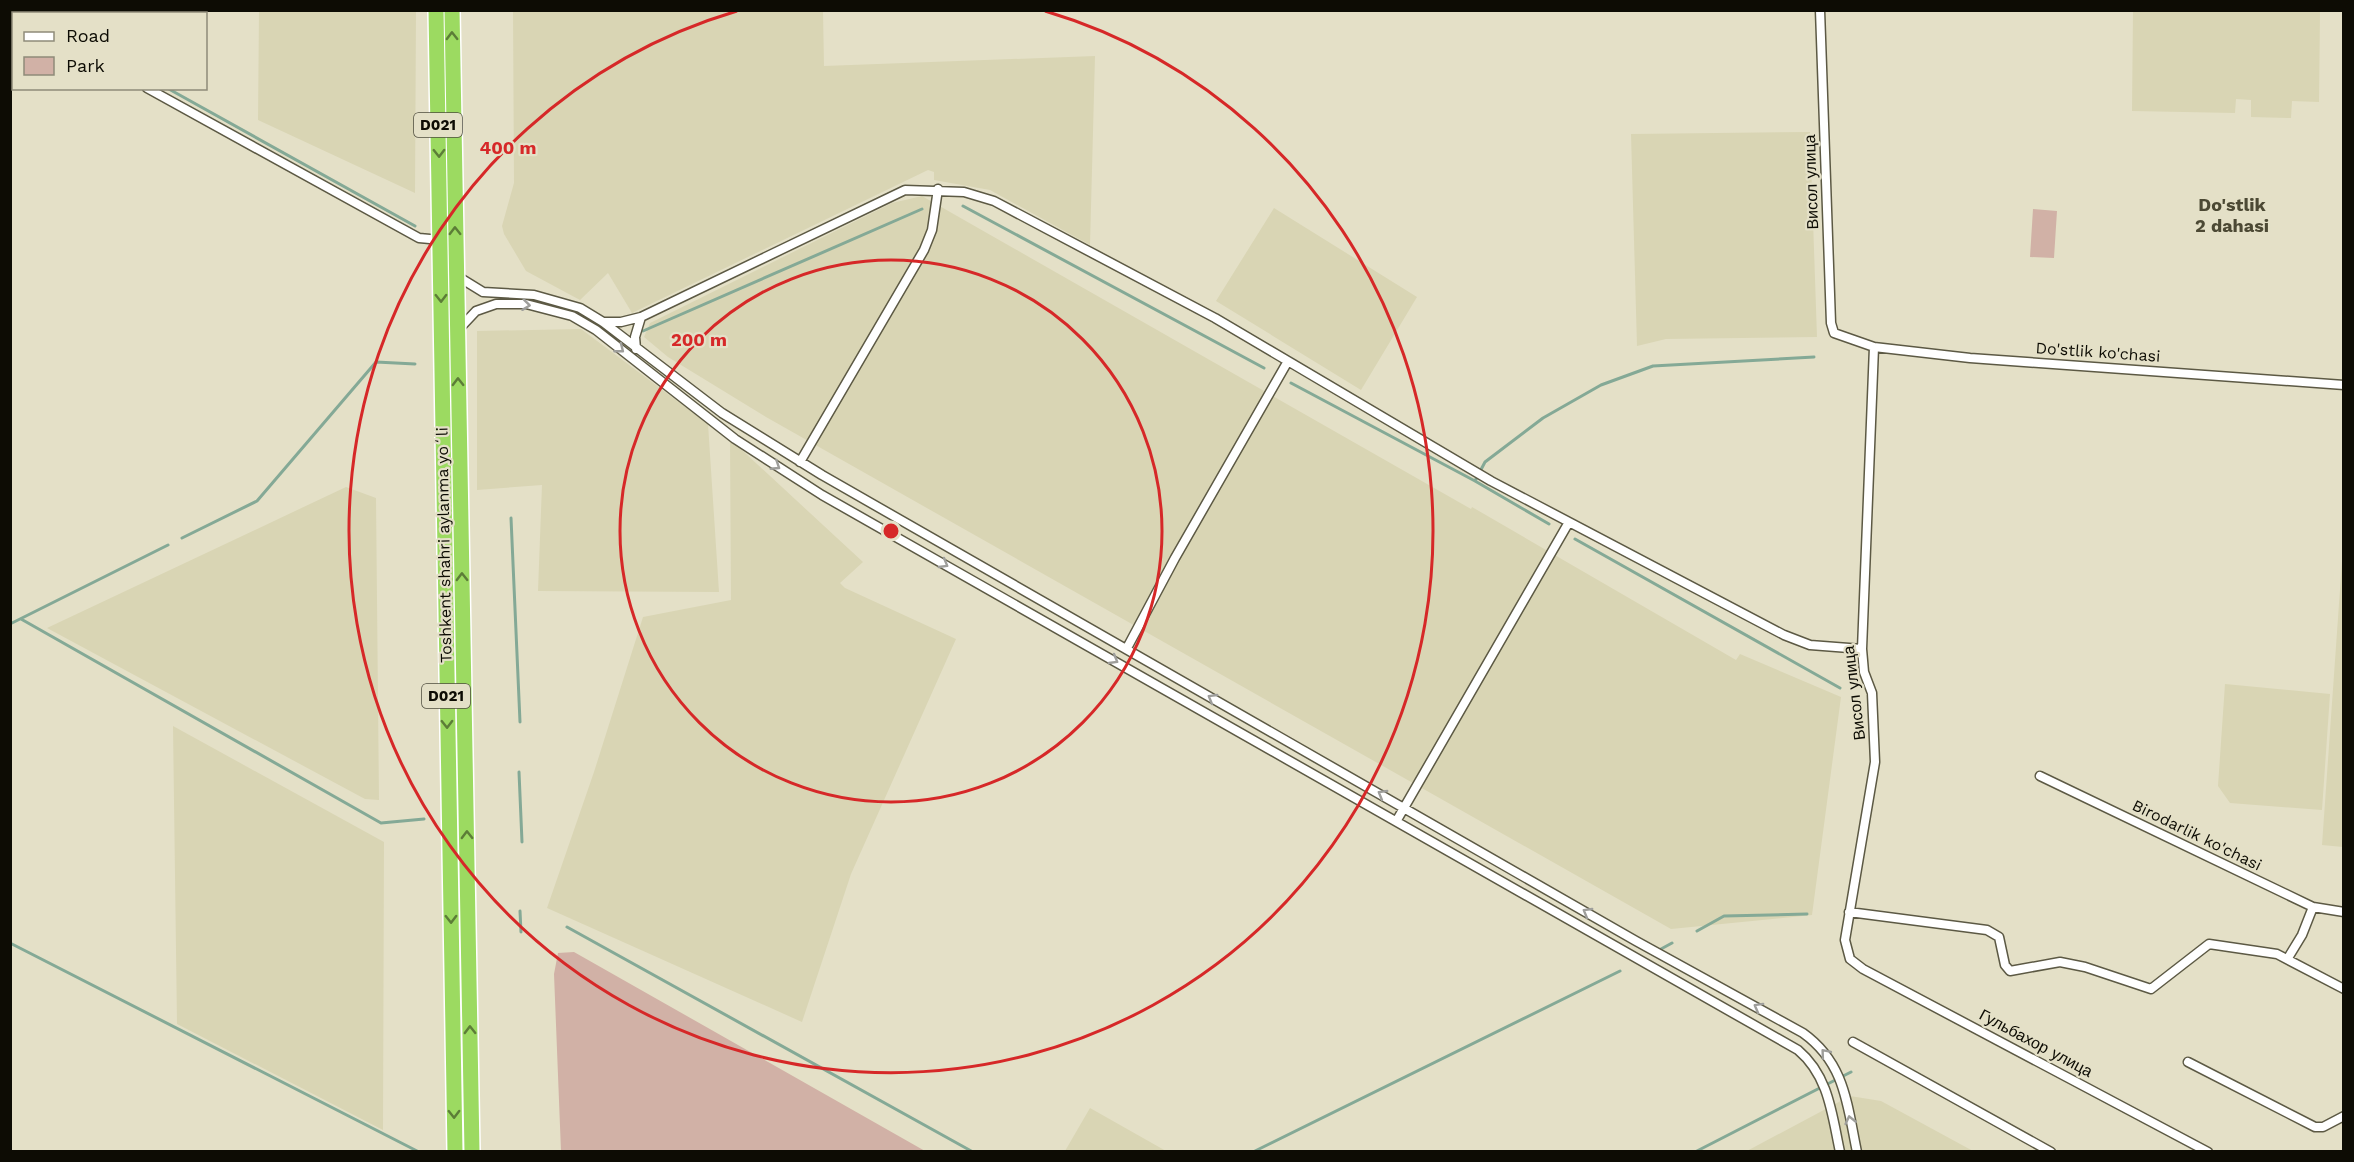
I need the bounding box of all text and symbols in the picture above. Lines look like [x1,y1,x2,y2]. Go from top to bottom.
legend [12,12,207,90]
text: Road [66,25,110,46]
one-way arrow [446,32,458,41]
text: Park [66,55,105,76]
road number: D021 [414,113,462,137]
street label: Висол улица [1800,134,1822,230]
text: 400 m [480,137,536,158]
one-way arrow [433,148,445,157]
district label: Do'stlik 2 dahasi [2195,194,2269,236]
one-way arrow [449,227,462,236]
one-way arrow [435,294,447,303]
one-way arrow [521,298,530,310]
text: 200 m [671,329,727,350]
street label: Do'stlik ko'chasi [2035,338,2161,366]
one-way arrow [613,341,624,352]
one-way arrow [452,378,465,387]
street label: Toshkent shahri aylanma yoʻli [432,427,456,663]
one-way arrow [769,459,780,470]
centre of rings [881,521,901,541]
one-way arrow [938,557,948,569]
one-way arrow [456,573,469,582]
street label: Висол улица [1839,645,1869,741]
one-way arrow [1108,653,1118,664]
road number: D021 [422,684,470,708]
one-way arrow [1208,693,1219,705]
one-way arrow [441,720,453,729]
one-way arrow [1378,790,1388,801]
street label: Birodarlik ko'chasi [2129,795,2265,875]
one-way arrow [460,831,473,840]
one-way arrow [1583,908,1593,920]
one-way arrow [444,915,457,924]
one-way arrow [1753,1003,1764,1014]
street label: Гульбахор улица [1976,1005,2096,1081]
one-way arrow [464,1026,476,1035]
one-way arrow [1821,1049,1832,1060]
one-way arrow [448,1110,460,1119]
one-way arrow [1844,1115,1857,1125]

